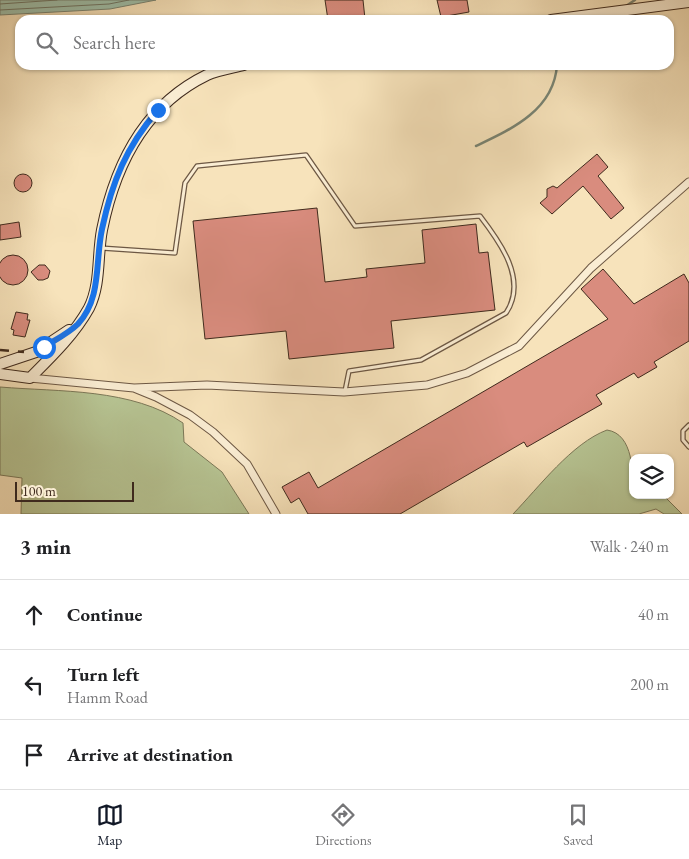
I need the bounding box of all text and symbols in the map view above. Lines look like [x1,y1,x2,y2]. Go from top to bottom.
search box [15,15,674,70]
icon: search [33,29,61,57]
text: Search here [73,30,155,55]
route end [147,99,170,122]
route start [33,336,56,359]
map controls [629,454,674,499]
button: layers [629,454,674,499]
scale bar [15,479,134,502]
text: 100 m [22,482,56,500]
text: 3 min [20,533,71,560]
text: Walk · 240 m [590,536,669,557]
icon: ahead [20,601,48,629]
text: Continue [67,602,142,627]
text: 40 m [638,604,669,625]
text: Turn left [67,662,139,687]
icon: left [20,671,48,699]
text: 200 m [630,674,669,695]
text: Hamm Road [67,687,148,708]
icon: arrive [20,741,48,769]
text: Arrive at destination [67,742,233,767]
tab: Map [96,801,124,849]
tab: Directions [315,801,372,849]
tab: Saved [563,801,593,849]

